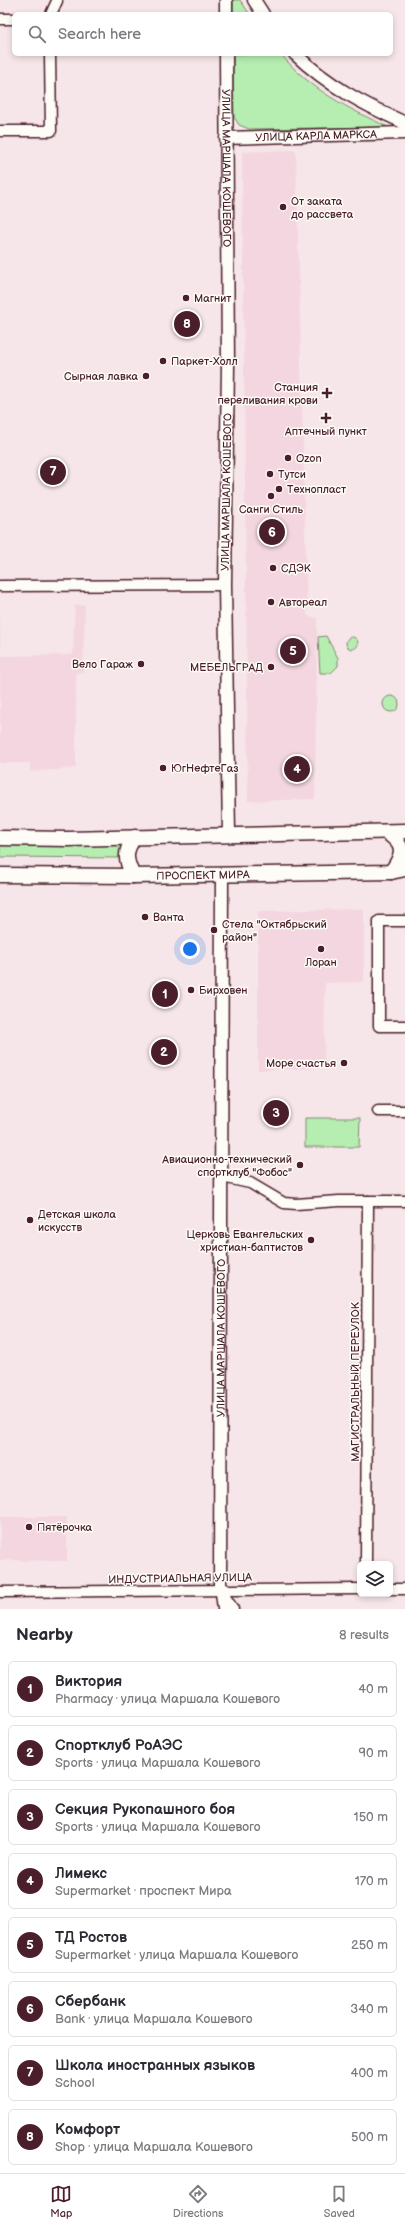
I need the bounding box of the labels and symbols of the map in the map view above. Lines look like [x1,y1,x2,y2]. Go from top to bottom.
street label: УЛИЦА МАРШАЛА КОШЕВОГО [219,89,233,247]
street label: УЛИЦА КАРЛА МАРКСА [255,128,377,144]
place label: От заката до рассвета [291,195,354,221]
marker: От заката до рассвета [278,202,288,212]
place label: Магнит [194,292,231,305]
marker: Магнит [181,293,191,303]
pin: 8 [174,309,200,339]
place label: Паркет-Холл [171,355,238,368]
marker: Паркет-Холл [158,356,168,366]
place label: Сырная лавка [64,370,138,383]
marker: Сырная лавка [141,371,151,381]
place label: Станция переливания крови [217,381,318,407]
marker: Станция переливания крови [321,387,333,399]
street label: УЛИЦА МАРШАЛА КОШЕВОГО [219,413,234,571]
marker: Аптечный пункт [321,413,331,423]
place label: Аптечный пункт [284,425,367,438]
place label: Ozon [296,452,322,465]
marker: Ozon [283,453,293,463]
pin: 7 [40,457,66,487]
place label: Тутси [278,468,306,481]
marker: Тутси [265,469,275,479]
place label: Технопласт [287,483,346,496]
marker: Технопласт [274,484,284,494]
marker: Санги Стиль [266,491,276,501]
place label: Санги Стиль [239,503,304,516]
pin: 6 [259,517,285,547]
place label: СДЭК [281,562,312,575]
marker: СДЭК [268,563,278,573]
place label: Автореал [278,596,327,609]
marker: Автореал [266,597,276,607]
pin: 5 [280,636,306,666]
place label: Вело Гараж [72,658,133,671]
marker: Вело Гараж [136,659,146,669]
place label: МЕБЕЛЬГРАД [190,661,263,674]
marker: МЕБЕЛЬГРАД [266,662,276,672]
pin: 4 [284,754,310,784]
place label: ЮгНефтеГаз [171,762,238,775]
marker: ЮгНефтеГаз [158,763,168,773]
street label: ПРОСПЕКТ МИРА [156,868,250,883]
place label: Ванта [153,911,185,924]
marker: Ванта [140,912,150,922]
place label: Стела "Октябрьский район" [222,918,327,944]
marker: Стела "Октябрьский район" [209,925,219,935]
your location [180,939,200,959]
marker: Лоран [316,944,326,954]
place label: Лоран [304,956,337,969]
pin: 1 [152,979,178,1009]
place label: Бирховен [199,984,248,997]
marker: Бирховен [186,985,196,995]
pin: 2 [151,1037,177,1067]
place label: Море счастья [266,1057,336,1070]
marker: Море счастья [339,1058,349,1068]
pin: 3 [263,1098,289,1128]
place label: Авиационно-технический спортклуб "Фобос" [161,1153,292,1179]
marker: Авиационно-технический спортклуб "Фобос" [295,1160,305,1170]
place label: Детская школа искусств [38,1208,116,1234]
marker: Детская школа искусств [25,1215,35,1225]
place label: Церковь Евангельских христиан-баптистов [187,1228,303,1254]
marker: Церковь Евангельских христиан-баптистов [306,1235,316,1245]
street label: УЛИЦА МАРШАЛА КОШЕВОГО [214,1259,228,1417]
street label: МАГИСТРАЛЬНЫЙ ПЕРЕУЛОК [349,1301,362,1462]
place label: Пятёрочка [37,1521,93,1534]
marker: Пятёрочка [24,1522,34,1532]
street label: ИНДУСТРИАЛЬНАЯ УЛИЦА [108,1571,252,1586]

